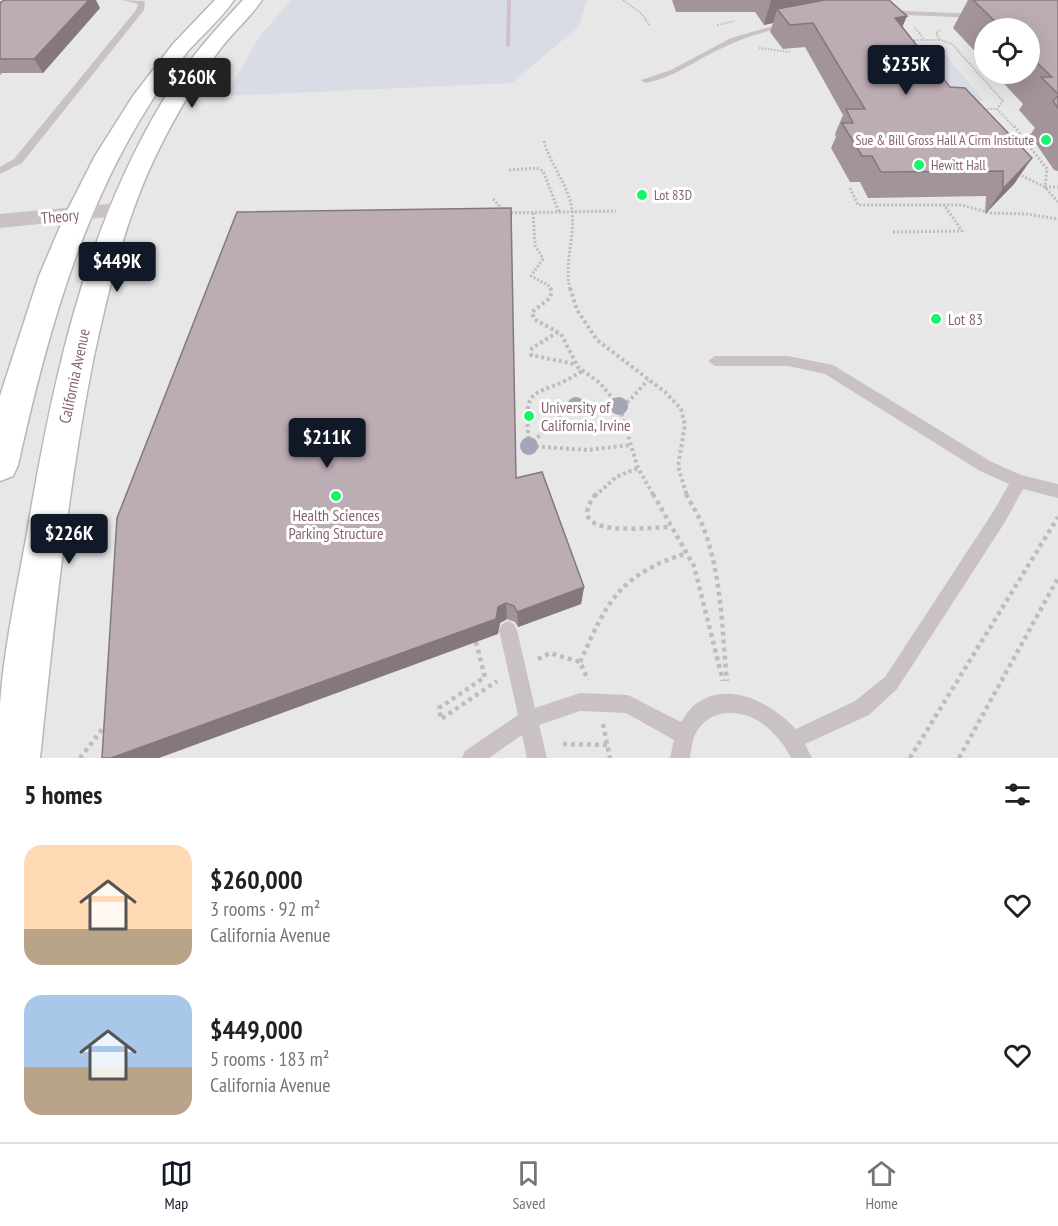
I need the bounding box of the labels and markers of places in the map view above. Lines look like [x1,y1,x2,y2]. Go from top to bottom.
pin: $235K [864,45,948,96]
pin: $260K [150,58,234,109]
place label: Sue & Bill Gross Hall A Cirm Institute [856,131,1034,149]
marker: Sue & Bill Gross Hall A Cirm Institute [1039,133,1053,147]
place label: Hewitt Hall [931,156,987,174]
marker: Hewitt Hall [912,158,926,172]
place label: Lot 83D [654,186,692,204]
marker: Lot 83D [635,188,649,202]
pin: $449K [75,242,159,293]
place label: Lot 83 [948,309,983,329]
marker: Lot 83 [929,312,943,326]
place label: University of California, Irvine [541,397,631,435]
marker: University of California, Irvine [522,409,536,423]
pin: $211K [285,418,369,469]
marker: Health Sciences Parking Structure [329,489,343,503]
place label: Health Sciences Parking Structure [288,505,384,543]
pin: $226K [27,514,111,565]

